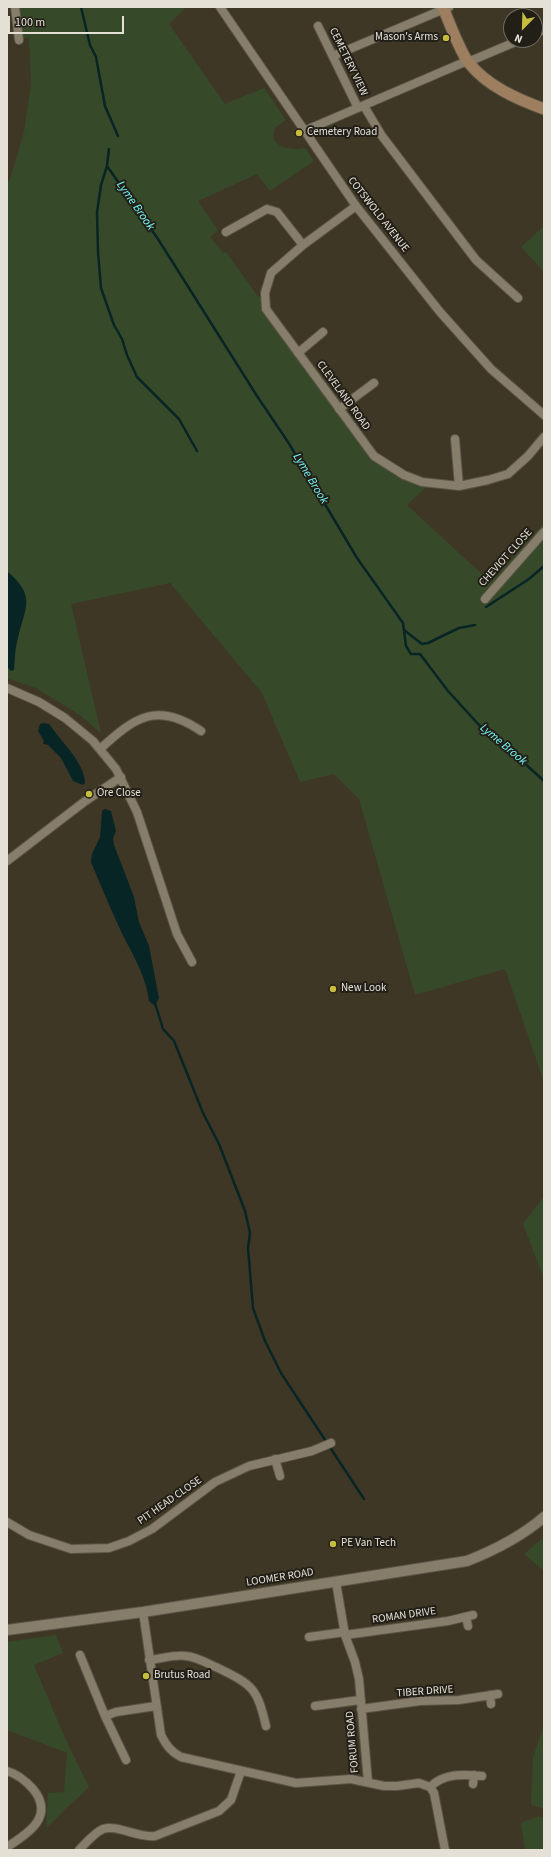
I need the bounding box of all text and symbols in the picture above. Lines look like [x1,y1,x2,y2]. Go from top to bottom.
scale bar [10,8,126,34]
north arrow [503,8,543,48]
text: 100 m [15,14,45,31]
street label: CEMETERY VIEW [326,26,370,98]
text: N [512,30,525,47]
place label: Mason's Arms [375,31,438,45]
marker: Mason's Arms [441,33,451,43]
place label: Cemetery Road [307,126,377,140]
marker: Cemetery Road [294,128,304,138]
street label: COTSWOLD AVENUE [345,175,411,255]
water label: Lyme Brook [113,179,157,233]
street label: CLEVELAND ROAD [313,359,373,433]
water label: Lyme Brook [289,451,331,507]
street label: CHEVIOT CLOSE [477,526,535,590]
water label: Lyme Brook [477,721,529,769]
place label: Ore Close [97,787,141,801]
marker: Ore Close [84,789,94,799]
place label: New Look [341,982,386,996]
marker: New Look [328,984,338,994]
street label: PIT HEAD CLOSE [135,1474,205,1528]
place label: PE Van Tech [341,1537,396,1551]
marker: PE Van Tech [328,1539,338,1549]
street label: LOOMER ROAD [245,1566,315,1590]
street label: ROMAN DRIVE [371,1605,437,1627]
place label: Brutus Road [154,1669,210,1683]
marker: Brutus Road [141,1671,151,1681]
street label: TIBER DRIVE [396,1683,454,1701]
street label: FORUM ROAD [344,1710,362,1774]

